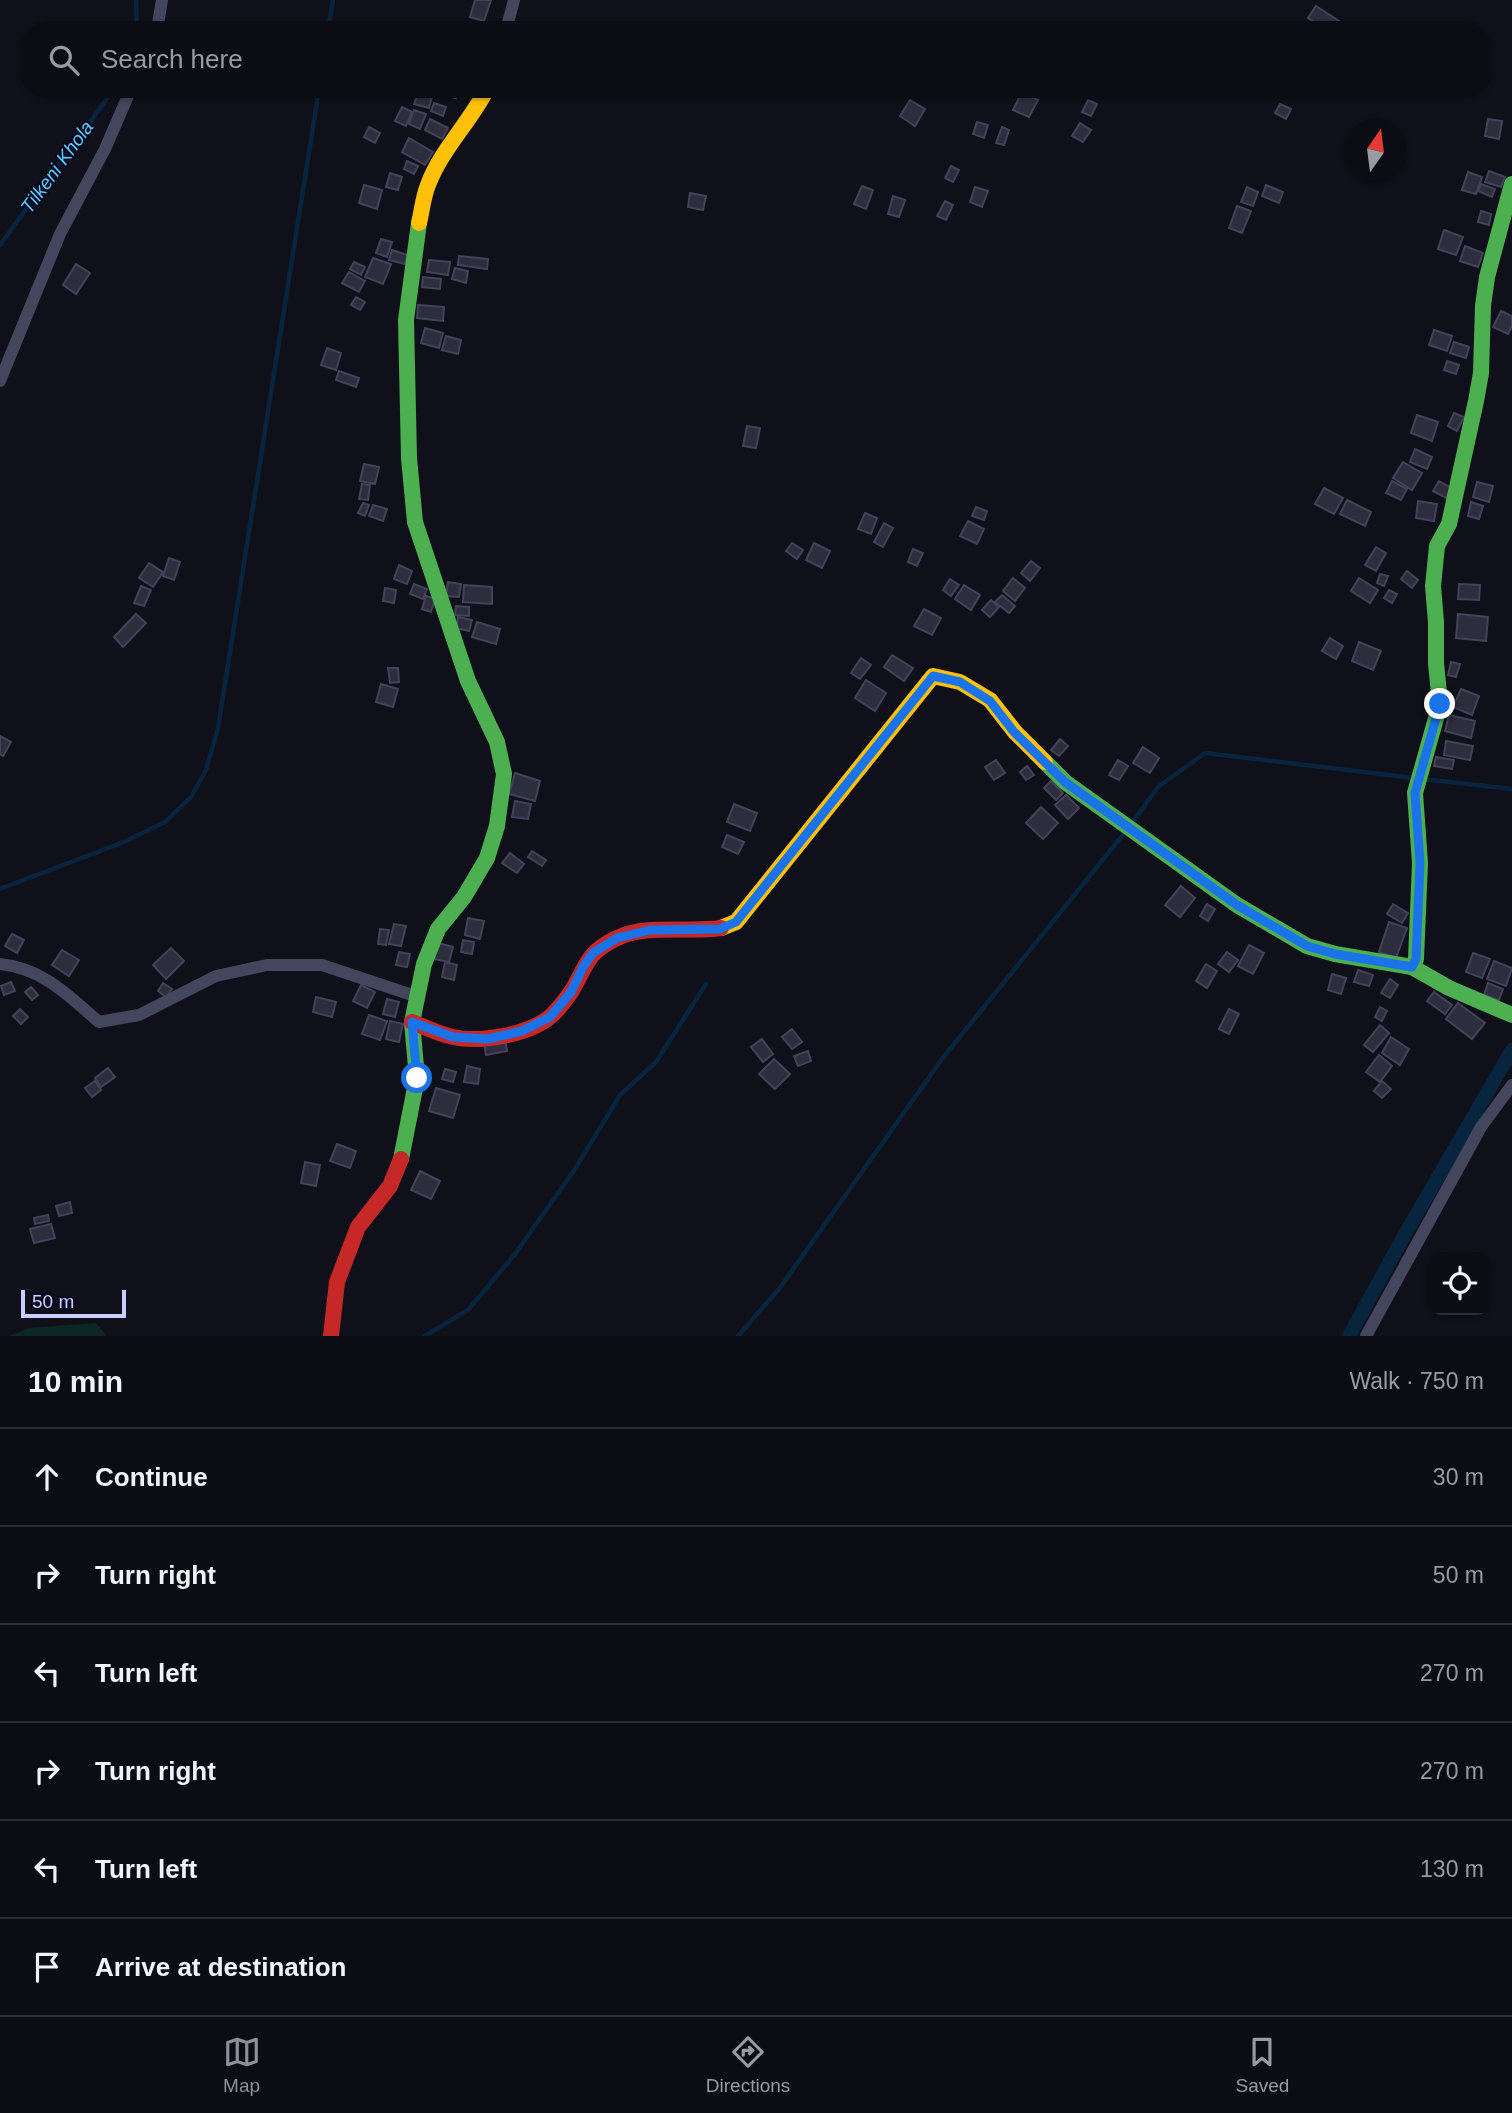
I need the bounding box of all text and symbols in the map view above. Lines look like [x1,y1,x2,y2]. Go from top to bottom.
search box [21,21,1491,98]
icon: search [45,41,83,79]
text: Search here [101,44,243,74]
water label: Tilkeni Khola [17,117,97,217]
north arrow [1344,119,1407,182]
route end [1424,688,1455,719]
route start [401,1062,432,1093]
map controls [1428,1252,1491,1315]
button: locate [1428,1252,1491,1315]
scale bar [21,1287,126,1319]
text: 50 m [32,1291,74,1312]
text: 10 min [28,1365,123,1398]
text: Walk · 750 m [1349,1368,1484,1394]
icon: ahead [28,1458,66,1496]
text: Continue [95,1462,208,1492]
text: 30 m [1433,1464,1484,1490]
icon: right [28,1556,66,1594]
text: Turn right [95,1560,216,1590]
text: 50 m [1433,1562,1484,1588]
icon: left [28,1654,66,1692]
text: Turn left [95,1658,197,1688]
text: 270 m [1420,1660,1484,1686]
icon: right [28,1752,66,1790]
text: Turn right [95,1756,216,1786]
text: 270 m [1420,1758,1484,1784]
icon: left [28,1850,66,1888]
text: Turn left [95,1854,197,1884]
text: 130 m [1420,1856,1484,1882]
icon: arrive [28,1948,66,1986]
text: Arrive at destination [95,1952,346,1982]
tab: Map [223,2033,261,2097]
tab: Directions [706,2033,790,2097]
tab: Saved [1235,2033,1289,2097]

